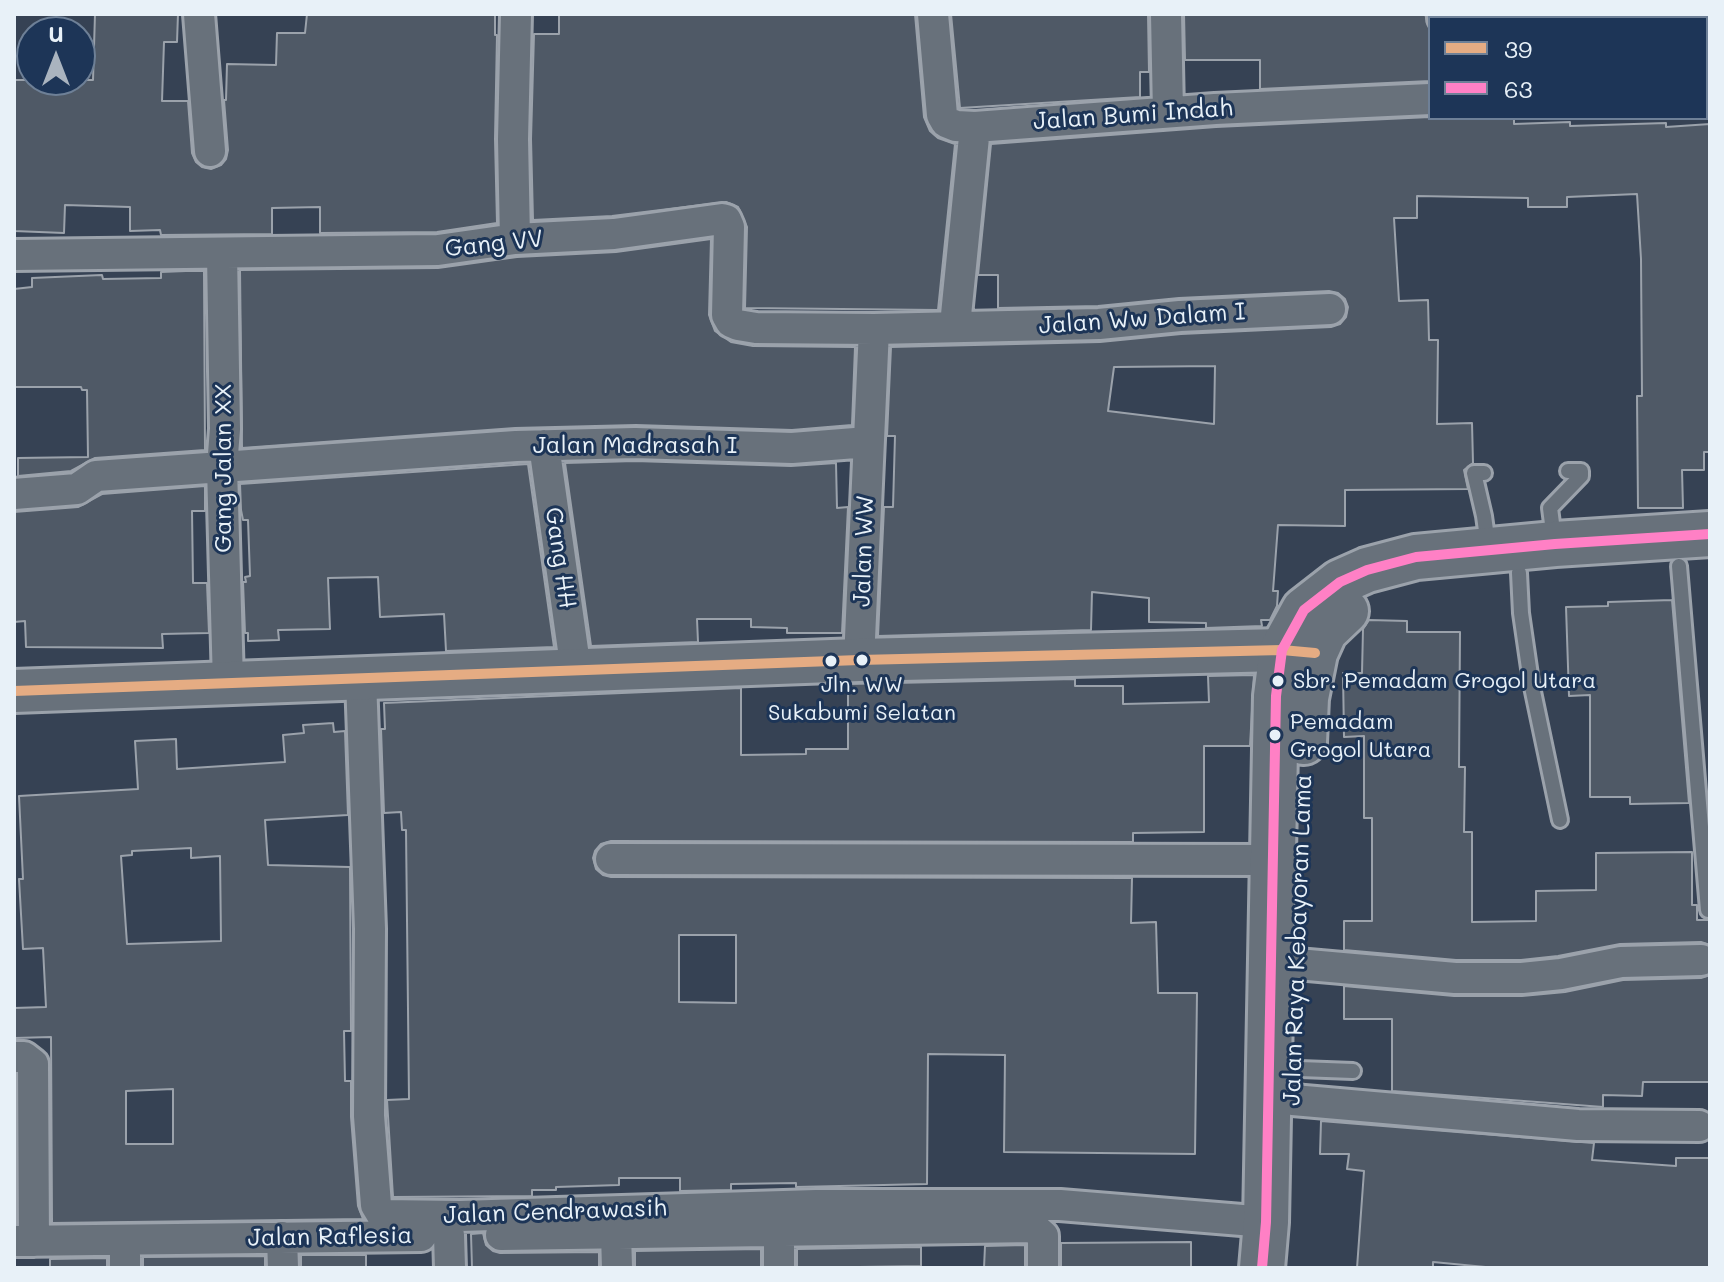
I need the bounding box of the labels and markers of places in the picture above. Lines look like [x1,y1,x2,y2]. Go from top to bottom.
marker: Jln. WW Sukabumi Selatan [854,652,870,668]
unlabelled marker [823,653,839,669]
place label: Sbr. Pemadam Grogol Utara [1293,668,1596,694]
place label: Jln. WW Sukabumi Selatan [768,672,956,724]
marker: Sbr. Pemadam Grogol Utara [1270,673,1286,689]
place label: Pemadam Grogol Utara [1290,709,1432,760]
marker: Pemadam Grogol Utara [1267,727,1283,743]

